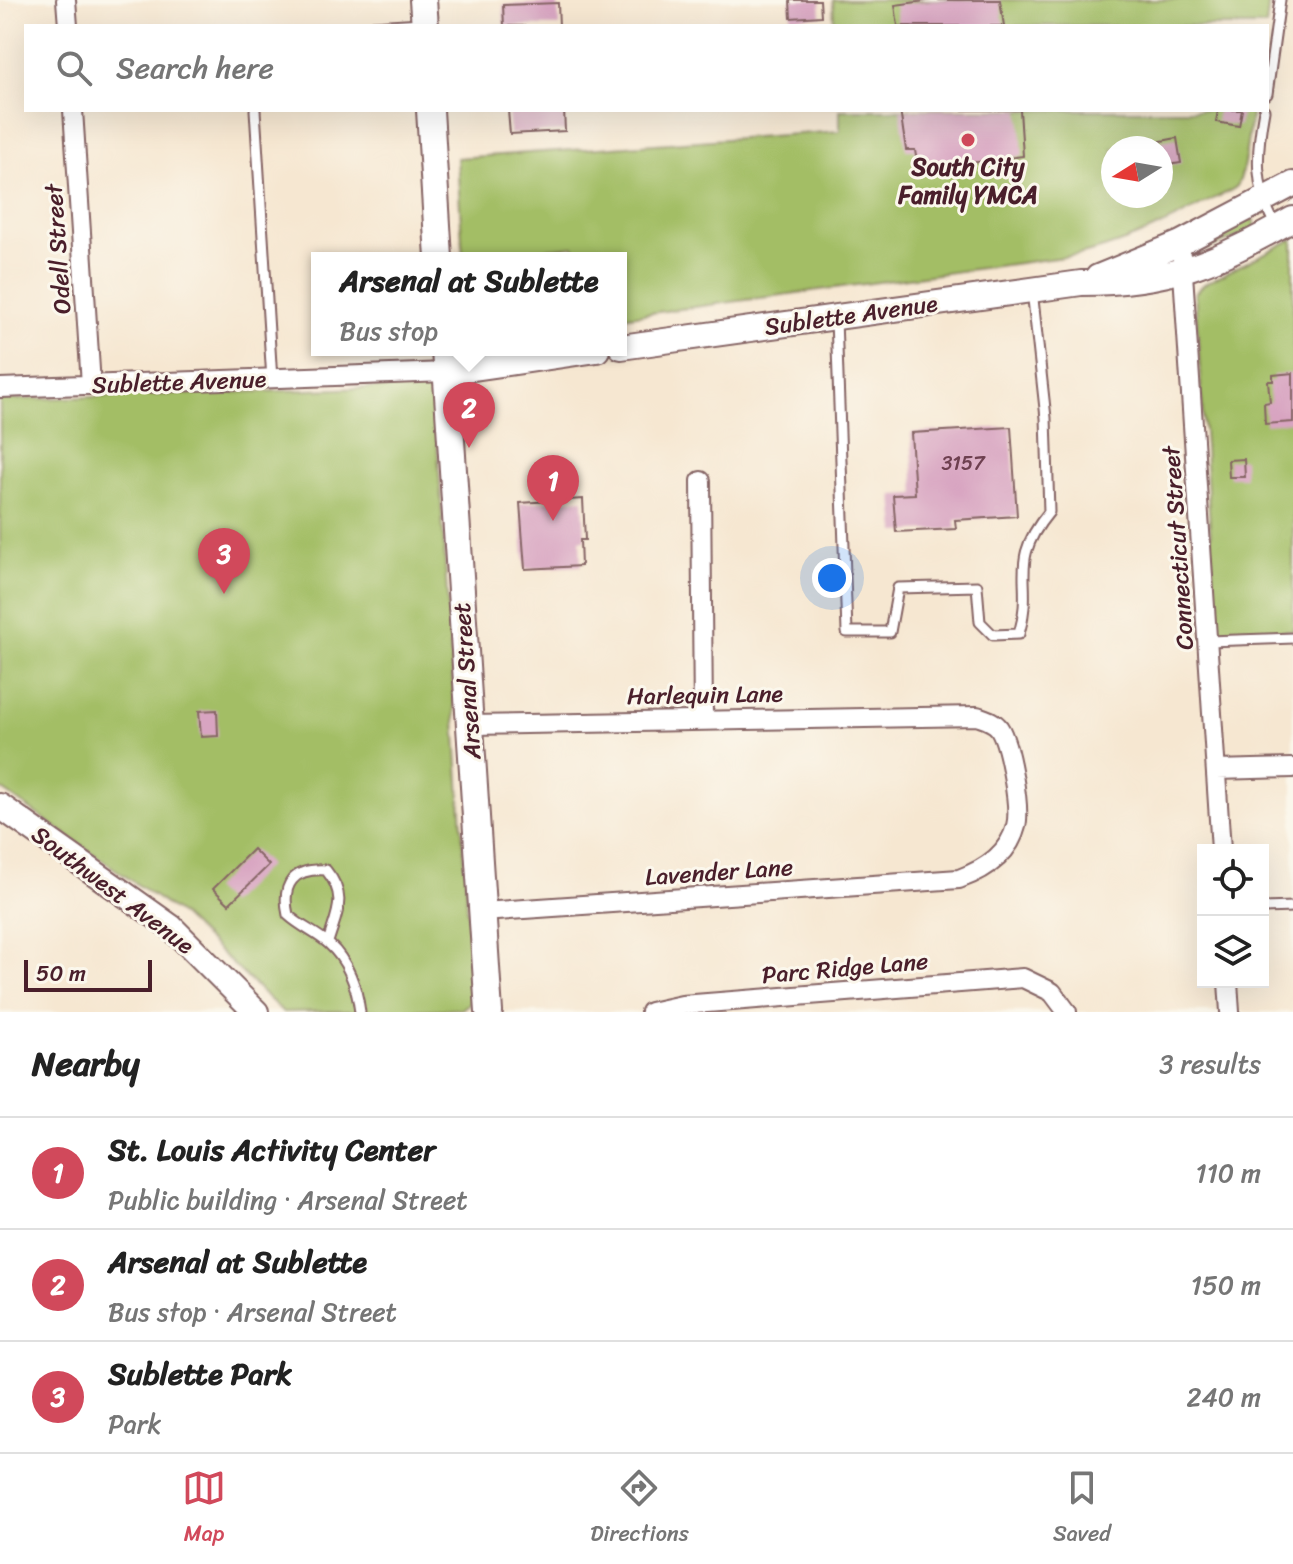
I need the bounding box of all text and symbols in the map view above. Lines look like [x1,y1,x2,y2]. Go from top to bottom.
search box [24,24,1269,112]
text: Search here [116,41,274,95]
icon: search [52,46,96,90]
marker: South City Family YMCA [959,131,977,149]
north arrow [1101,136,1173,208]
place label: South City Family YMCA [897,146,1038,216]
street label: Odell Street [32,181,83,315]
popup [311,252,627,356]
text: Arsenal at Sublette [339,254,599,308]
street label: Sublette Avenue [762,282,941,348]
text: Bus stop [339,308,438,354]
street label: Sublette Avenue [91,358,267,406]
pin: 2 [443,382,495,448]
street label: Connecticut Street [1150,443,1206,651]
house number: 3157 [941,446,986,481]
pin: 1 [527,455,579,521]
pin: 3 [198,528,250,594]
your location [812,558,852,598]
street label: Arsenal Street [441,601,493,762]
street label: Harlequin Lane [627,673,784,717]
street label: Southwest Avenue [22,814,204,966]
map controls [1197,844,1269,988]
button: locate [1197,844,1269,916]
street label: Lavender Lane [644,846,794,898]
button: layers [1197,916,1269,988]
street label: Parc Ridge Lane [760,940,930,996]
text: 50 m [36,954,86,993]
scale bar [24,956,152,992]
text: Nearby [32,1034,140,1094]
text: 3 results [1159,1041,1261,1087]
text: St. Louis Activity Center [108,1123,436,1177]
text: 1 [52,1150,64,1196]
text: 110 m [1196,1150,1261,1196]
text: Public building · Arsenal Street [108,1177,468,1223]
text: Arsenal at Sublette [108,1235,367,1289]
text: 2 [50,1262,66,1308]
text: 150 m [1191,1262,1261,1308]
text: Bus stop · Arsenal Street [108,1289,397,1335]
text: Sublette Park [108,1347,292,1401]
text: 3 [51,1374,65,1420]
text: 240 m [1187,1374,1261,1420]
text: Park [108,1401,161,1447]
tab: Map [182,1466,226,1553]
tab: Directions [590,1466,689,1553]
tab: Saved [1053,1466,1111,1553]

